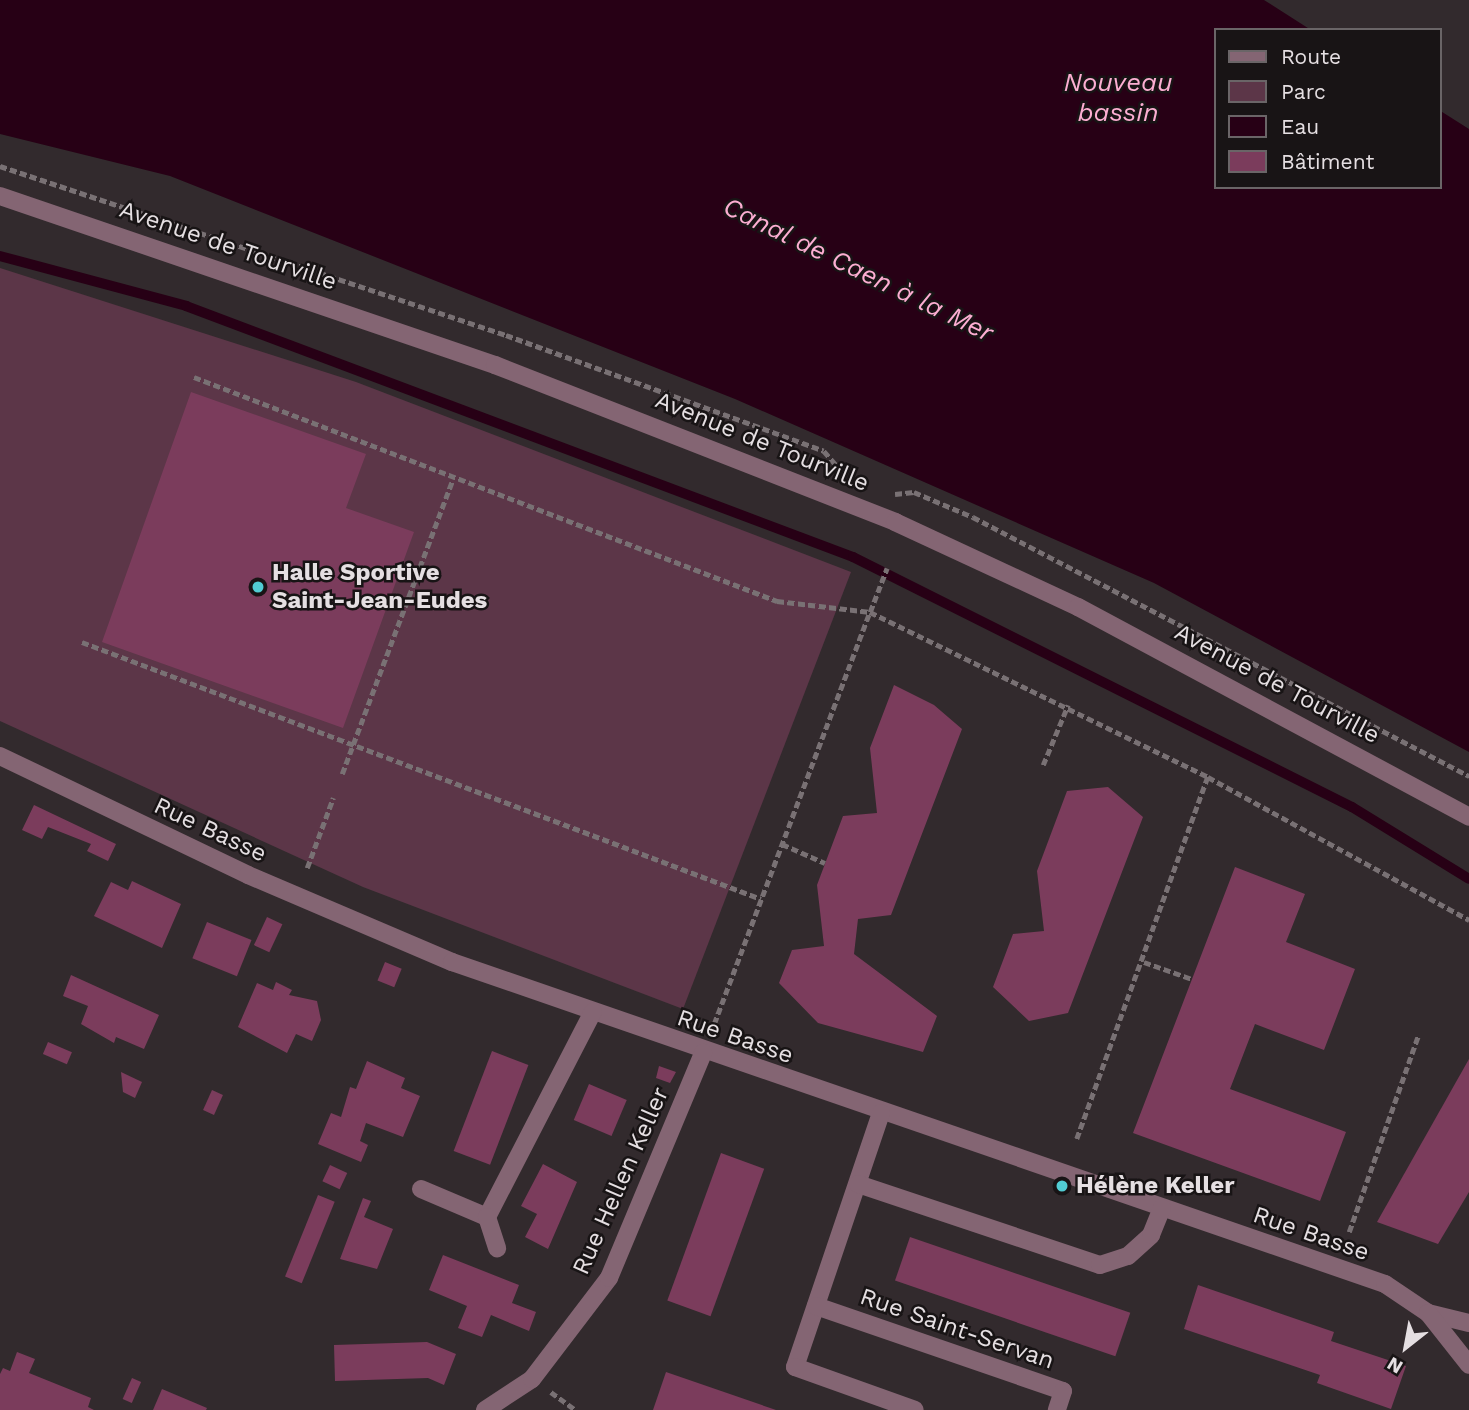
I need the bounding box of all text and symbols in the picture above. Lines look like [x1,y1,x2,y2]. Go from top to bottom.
legend [1214,28,1441,189]
text: Route [1281,44,1341,69]
water label: Nouveau bassin [1064,67,1172,128]
text: Parc [1281,79,1326,104]
text: Eau [1281,114,1319,139]
text: Bâtiment [1281,149,1374,174]
water label: Canal de Caen à la Mer [718,191,998,349]
street label: Avenue de Tourville [115,195,341,297]
street label: Avenue de Tourville [651,386,873,498]
place label: Halle Sportive Saint-Jean-Eudes [272,559,487,615]
marker: Halle Sportive Saint-Jean-Eudes [250,579,266,595]
street label: Avenue de Tourville [1169,618,1385,750]
street label: Rue Basse [149,791,271,869]
street label: Rue Basse [673,1004,797,1070]
street label: Rue Hellen Keller [567,1083,675,1279]
place label: Hélène Keller [1076,1172,1234,1200]
marker: Hélène Keller [1054,1178,1070,1194]
street label: Rue Basse [1249,1201,1373,1267]
street label: Rue Saint-Servan [856,1282,1058,1376]
north arrow [1371,1312,1441,1382]
text: N [1383,1352,1407,1379]

